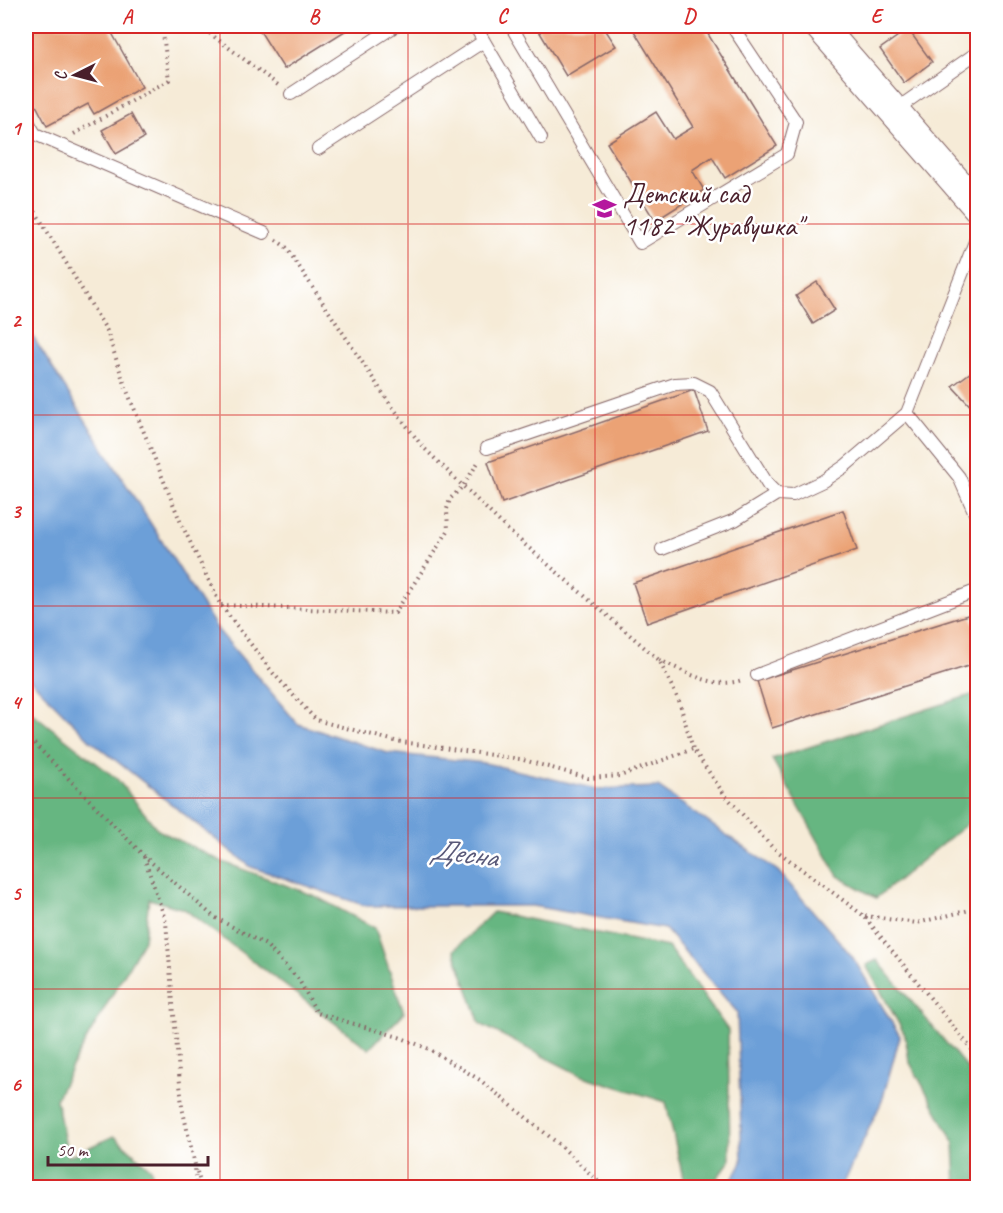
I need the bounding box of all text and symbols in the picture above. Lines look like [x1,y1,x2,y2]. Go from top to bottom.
text: A [122,4,134,29]
text: B [309,4,321,29]
text: C [497,4,509,29]
text: D [683,4,697,29]
text: E [871,4,885,29]
north arrow [45,45,105,105]
text: С [50,69,71,81]
text: 1 [12,116,23,141]
place label: Детский сад 1182 "Журавушка" [623,176,808,243]
school or university icon: Детский сад 1182 "Журавушка" [592,196,618,222]
text: 2 [12,308,23,333]
text: 3 [12,499,23,524]
text: 4 [12,690,24,715]
water label: Десна [428,830,502,876]
text: 5 [12,881,23,906]
text: 6 [11,1072,22,1097]
scale bar [48,1129,208,1167]
text: 50 m [57,1139,90,1161]

